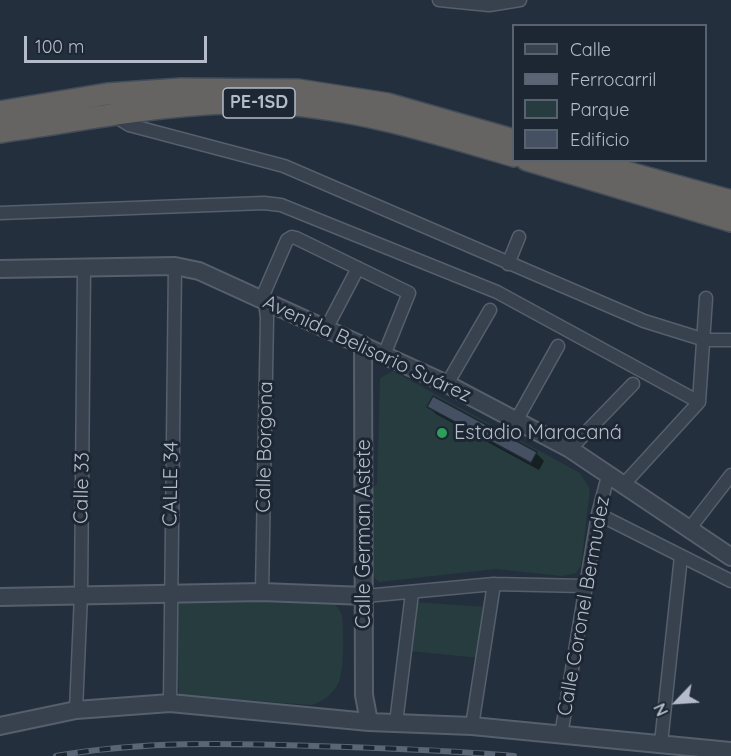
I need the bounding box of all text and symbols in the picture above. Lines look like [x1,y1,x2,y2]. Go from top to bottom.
scale bar [27,24,210,62]
legend [512,24,707,162]
text: 100 m [35,35,84,58]
text: Calle [570,38,611,61]
text: Ferrocarril [570,68,657,91]
road number: PE-1SD [223,88,295,118]
text: Parque [570,98,629,121]
text: Edificio [570,128,629,151]
street label: Avenida Belisario Suárez [259,290,475,408]
street label: Calle Borgona [252,381,278,513]
place label: Estadio Maracaná [454,421,622,445]
marker: Estadio Maracaná [435,426,449,440]
street label: Calle German Astete [352,439,376,629]
street label: CALLE 34 [158,441,184,527]
street label: Calle 33 [69,452,95,524]
street label: Calle Coronel Bermudez [553,494,615,718]
north arrow [647,672,707,732]
text: N [649,700,672,719]

